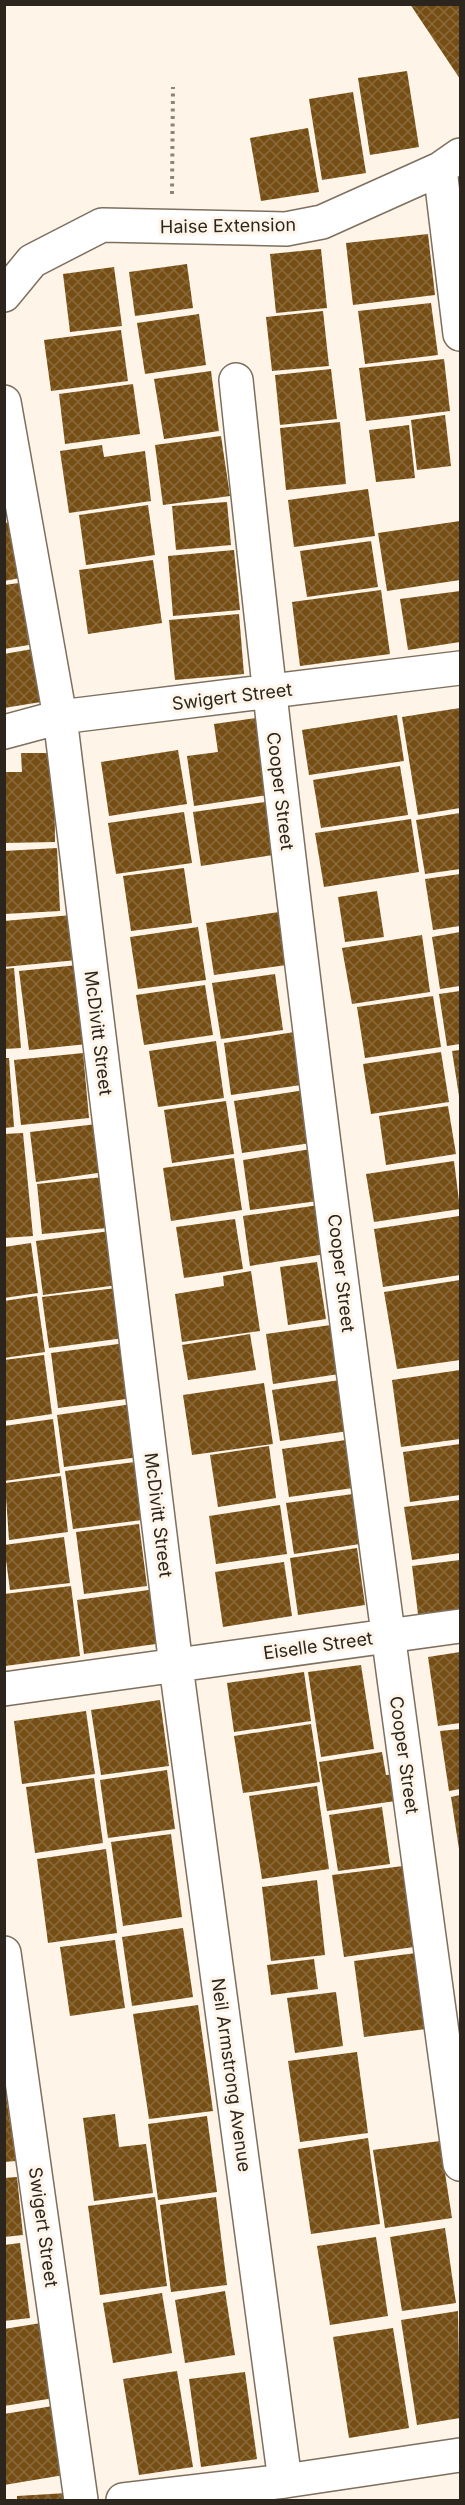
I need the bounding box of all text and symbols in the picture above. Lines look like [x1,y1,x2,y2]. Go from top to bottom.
street label: Haise Extension [160,214,296,237]
street label: Swigert Street [171,679,293,714]
street label: Cooper Street [263,731,298,851]
street label: McDivitt Street [80,969,117,1097]
street label: Cooper Street [324,1213,359,1333]
street label: McDivitt Street [140,1451,177,1579]
street label: Eiselle Street [262,1627,374,1664]
street label: Cooper Street [386,1695,423,1815]
street label: Neil Armstrong Avenue [207,1977,256,2173]
street label: Swigert Street [25,2166,62,2288]

